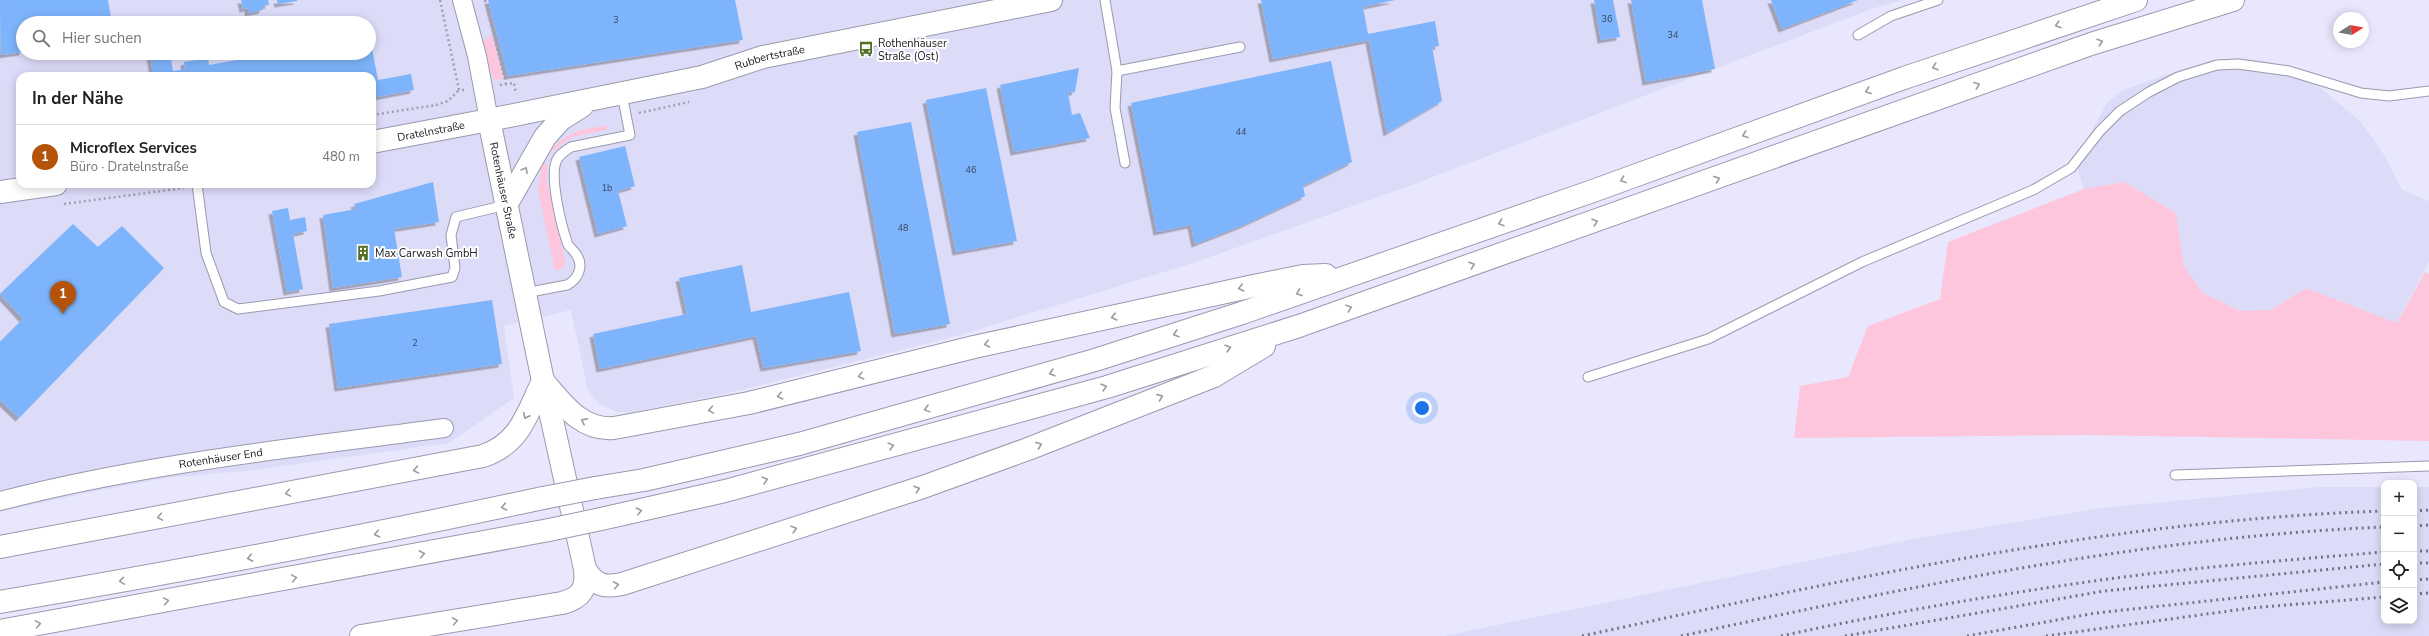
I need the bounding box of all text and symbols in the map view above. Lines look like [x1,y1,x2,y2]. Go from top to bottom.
north arrow [2333,12,2369,48]
house number: 36 [1602,13,1612,25]
house number: 3 [613,14,619,26]
search box [16,16,376,60]
one-way arrow [2055,20,2062,28]
icon: search [30,27,52,49]
text: Hier suchen [62,28,142,48]
house number: 34 [1668,29,1679,41]
place label: Rothenhäuser Straße (Ost) [878,36,947,64]
one-way arrow [2096,38,2103,47]
bus stop icon: Rothenhäuser Straße (Ost) [857,40,875,58]
street label: Rubbertstraße [733,41,806,73]
one-way arrow [1932,62,1939,71]
one-way arrow [1973,81,1980,90]
one-way arrow [1864,86,1871,94]
text: In der Nähe [32,87,123,110]
street label: Dratelnstraße [396,117,466,145]
house number: 44 [1236,126,1247,138]
one-way arrow [1742,130,1749,139]
text: Microflex Services [70,138,197,158]
street label: Rotenhäuser Straße [486,141,521,240]
text: 1 [41,148,49,166]
text: 480 m [322,148,360,166]
text: Büro · Dratelnstraße [70,158,188,176]
house number: 46 [966,164,976,176]
one-way arrow [520,167,527,174]
one-way arrow [1620,175,1627,183]
one-way arrow [1714,175,1721,183]
house number: 1b [602,182,612,194]
one-way arrow [1497,218,1504,227]
one-way arrow [1591,219,1598,227]
house number: 48 [898,222,908,234]
building icon: Max Carwash GmbH [354,244,372,262]
place label: Max Carwash GmbH [375,246,478,261]
one-way arrow [1469,262,1476,270]
pin: 1 [50,281,76,314]
one-way arrow [1238,284,1244,292]
one-way arrow [1296,288,1303,296]
one-way arrow [1346,305,1353,313]
one-way arrow [1111,312,1118,320]
one-way arrow [1173,330,1180,338]
house number: 2 [412,337,418,349]
one-way arrow [984,340,991,348]
one-way arrow [1225,344,1232,353]
one-way arrow [1049,368,1056,377]
one-way arrow [858,371,865,380]
one-way arrow [1101,383,1108,392]
one-way arrow [776,391,783,400]
one-way arrow [1157,393,1164,401]
your location [1412,398,1432,418]
one-way arrow [924,404,931,413]
one-way arrow [707,405,714,414]
one-way arrow [523,411,531,419]
one-way arrow [580,418,588,426]
one-way arrow [1036,441,1043,449]
one-way arrow [887,442,894,451]
street label: Rotenhäuser End [178,444,264,472]
one-way arrow [413,465,419,473]
one-way arrow [761,476,768,485]
map controls [2381,480,2417,624]
button: + [2381,480,2417,516]
one-way arrow [914,486,921,494]
one-way arrow [285,489,291,497]
one-way arrow [501,502,508,510]
one-way arrow [636,507,642,515]
one-way arrow [157,512,164,521]
button: − [2381,516,2417,552]
one-way arrow [790,526,797,534]
one-way arrow [374,529,380,537]
one-way arrow [419,551,425,559]
button: locate [2381,552,2417,588]
one-way arrow [246,553,253,562]
one-way arrow [291,574,297,583]
one-way arrow [119,576,125,585]
one-way arrow [613,581,620,590]
button: layers [2381,588,2417,624]
one-way arrow [163,598,170,606]
one-way arrow [452,617,458,626]
one-way arrow [35,620,42,629]

